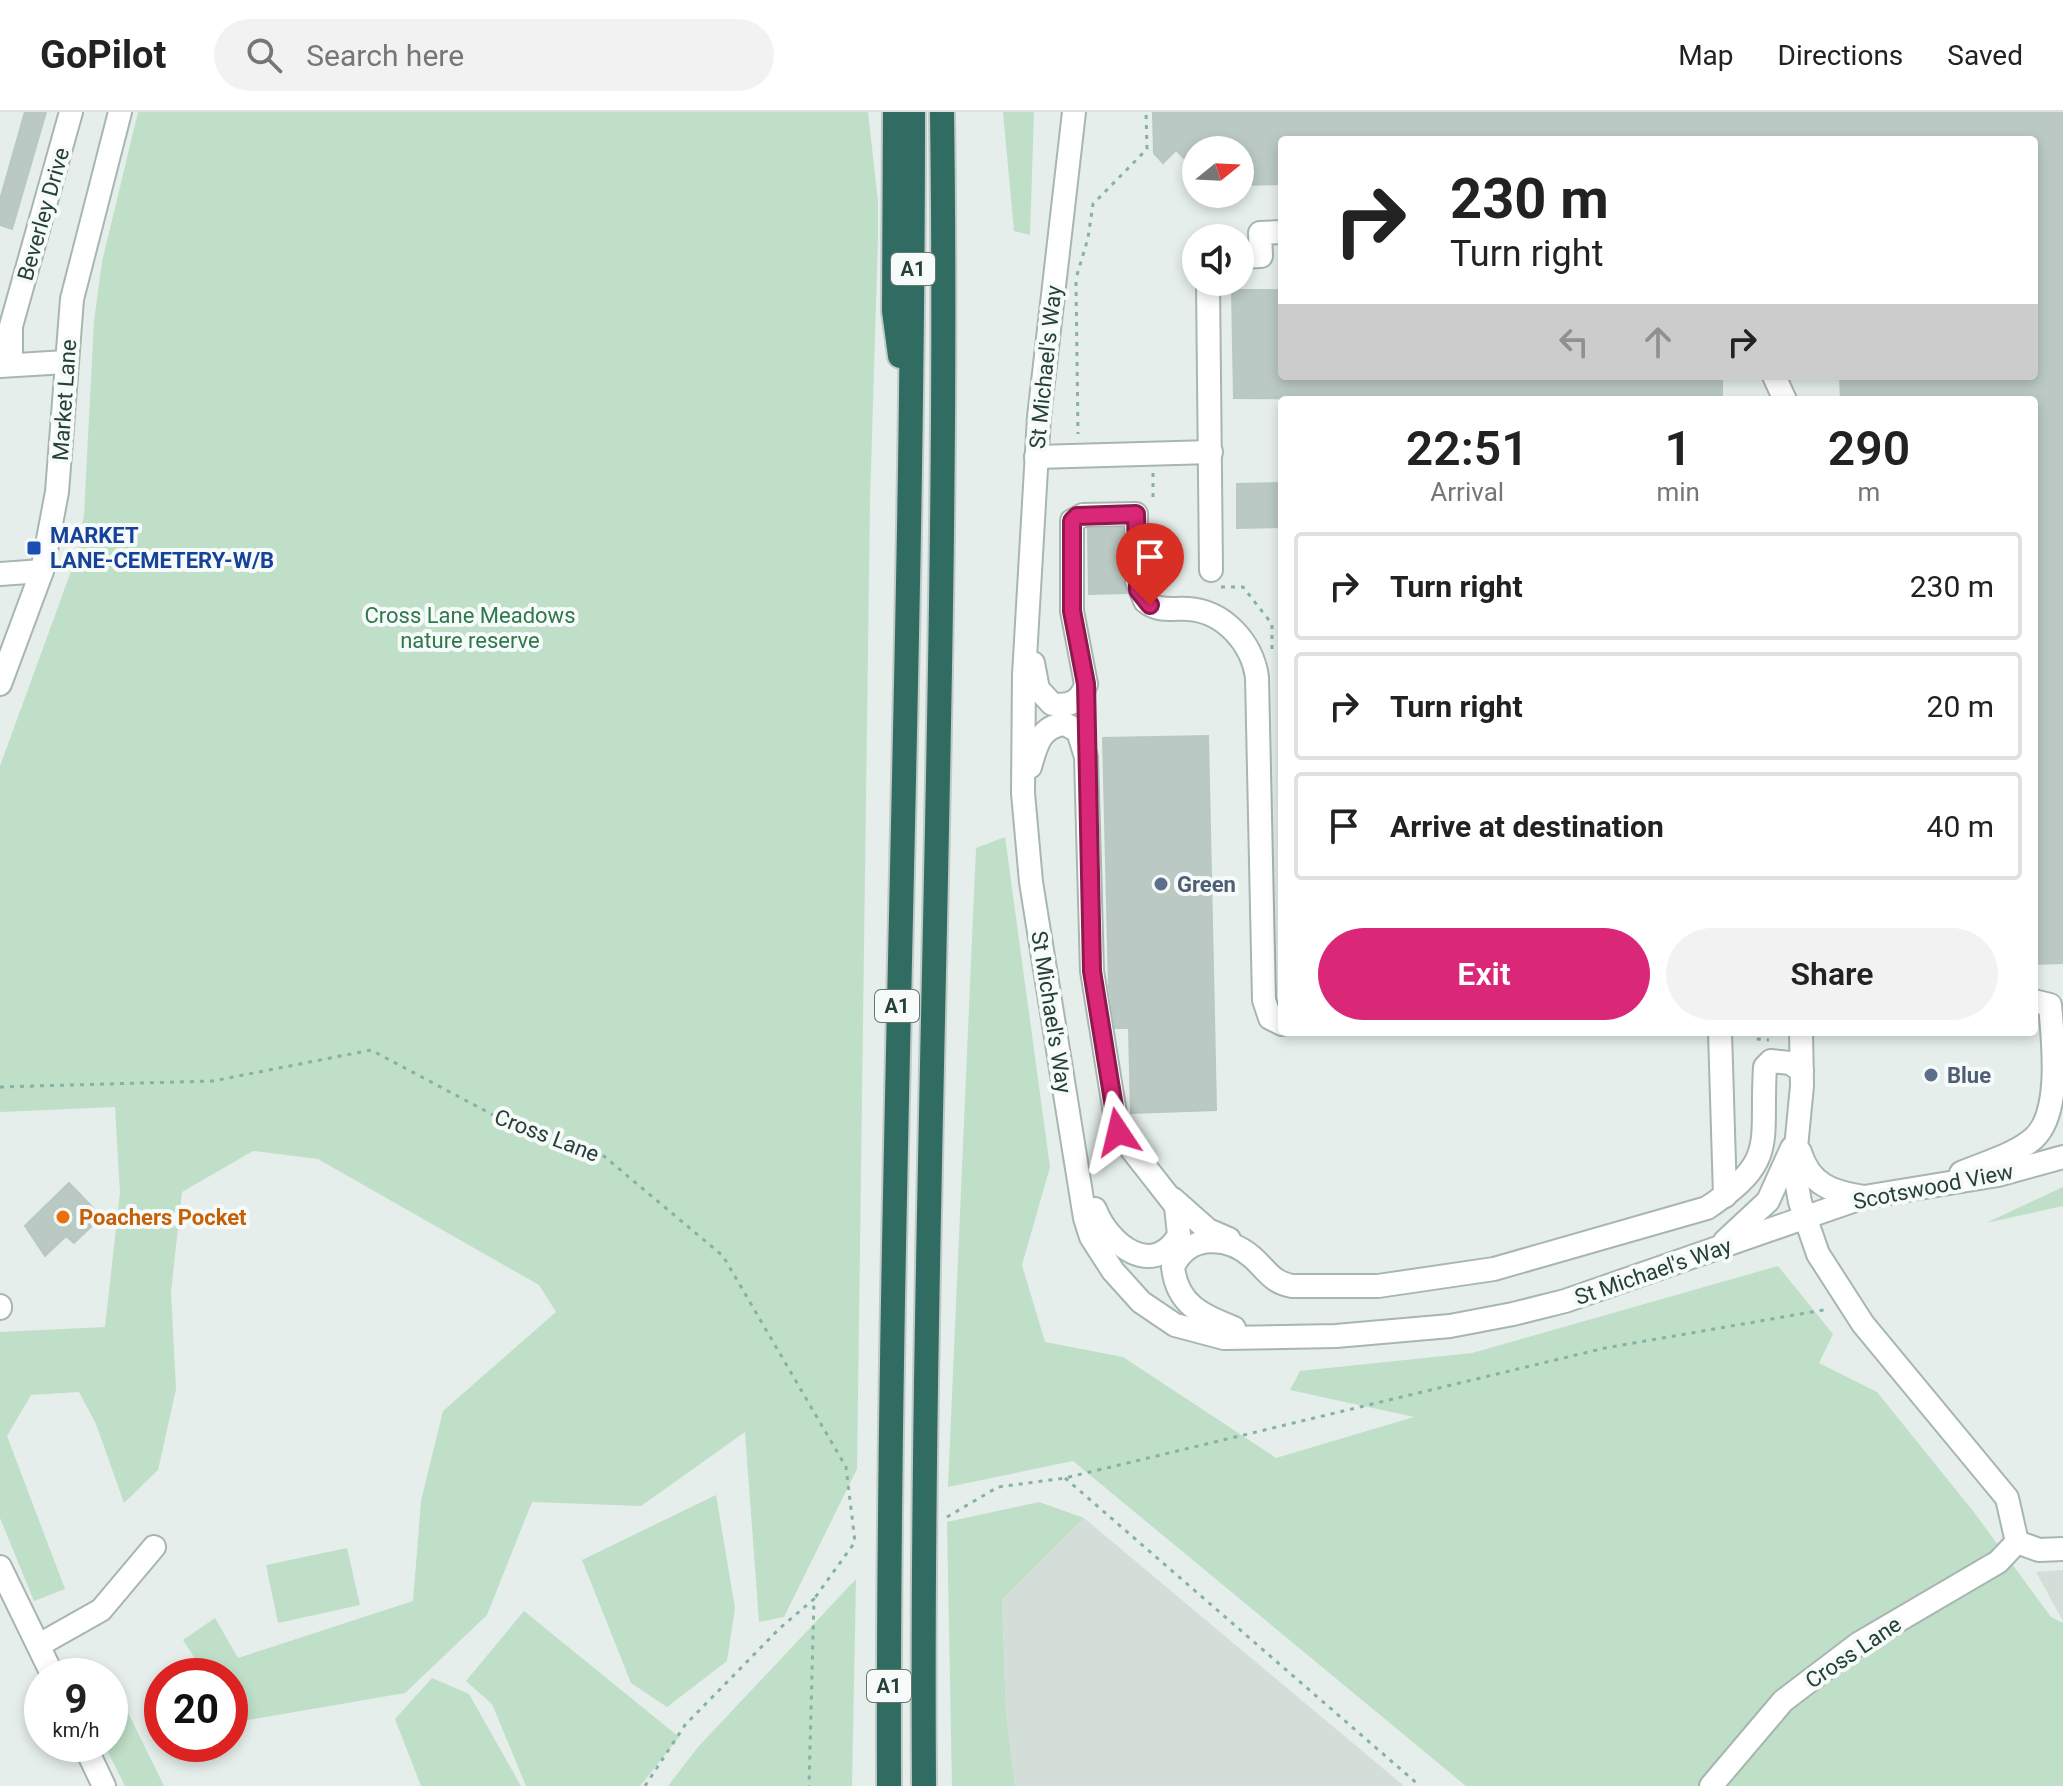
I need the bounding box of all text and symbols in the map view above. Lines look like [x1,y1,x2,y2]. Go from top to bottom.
search box [214,19,774,91]
text: GoPilot [40,33,166,77]
icon: search [242,33,286,77]
text: Search here [306,38,464,73]
text: Map [1678,39,1734,72]
text: Directions [1778,39,1903,72]
text: Saved [1947,39,2023,72]
north arrow [1182,136,1254,208]
map controls [1182,136,1254,296]
street label: Beverley Drive [13,145,74,283]
text: 230 m [1450,166,1609,232]
icon: right [1318,168,1422,272]
button: sound [1182,224,1254,296]
text: Turn right [1450,233,1603,275]
road number: A1 [891,253,935,285]
street label: St Michael's Way [1024,284,1067,450]
icon: left [1552,320,1596,364]
icon: ahead [1636,320,1680,364]
icon: right [1720,320,1764,364]
street label: Market Lane [48,339,81,462]
text: 22:51 [1406,420,1529,477]
text: 1 [1665,420,1692,477]
text: 290 [1828,420,1910,477]
text: Arrival [1430,477,1504,507]
text: min [1656,477,1700,507]
text: m [1858,477,1880,507]
place label: MARKET LANE-CEMETERY-W/B [50,523,274,573]
pin [1116,523,1184,605]
icon: arrive [1128,535,1172,579]
marker: MARKET LANE-CEMETERY-W/B [25,539,43,557]
icon: right [1322,564,1366,608]
text: Turn right [1390,569,1523,604]
text: 230 m [1910,569,1994,604]
park label: Cross Lane Meadows nature reserve [364,603,576,653]
icon: right [1322,684,1366,728]
text: Turn right [1390,689,1523,724]
text: 20 m [1927,689,1994,724]
icon: arrive [1322,804,1366,848]
text: Arrive at destination [1390,809,1664,844]
text: 40 m [1927,809,1994,844]
place label: Green [1177,872,1236,897]
marker: Green [1152,875,1170,893]
button: Exit [1318,928,1650,1020]
button: Share [1666,928,1998,1020]
street label: St Michael's Way [1026,929,1077,1096]
road number: A1 [875,990,919,1022]
place label: Blue [1947,1063,1991,1088]
marker: Blue [1922,1066,1940,1084]
position arrow [1076,1090,1160,1174]
street label: Cross Lane [491,1104,603,1167]
street label: Scotswood View [1851,1159,2016,1214]
place label: Poachers Pocket [79,1205,247,1230]
marker: Poachers Pocket [54,1208,72,1226]
street label: St Michael's Way [1572,1233,1735,1310]
street label: Cross Lane [1801,1611,1906,1694]
speed limit sign: 20 [144,1658,248,1762]
road number: A1 [867,1670,911,1702]
text: 9 [65,1676,87,1723]
text: km/h [53,1718,99,1742]

